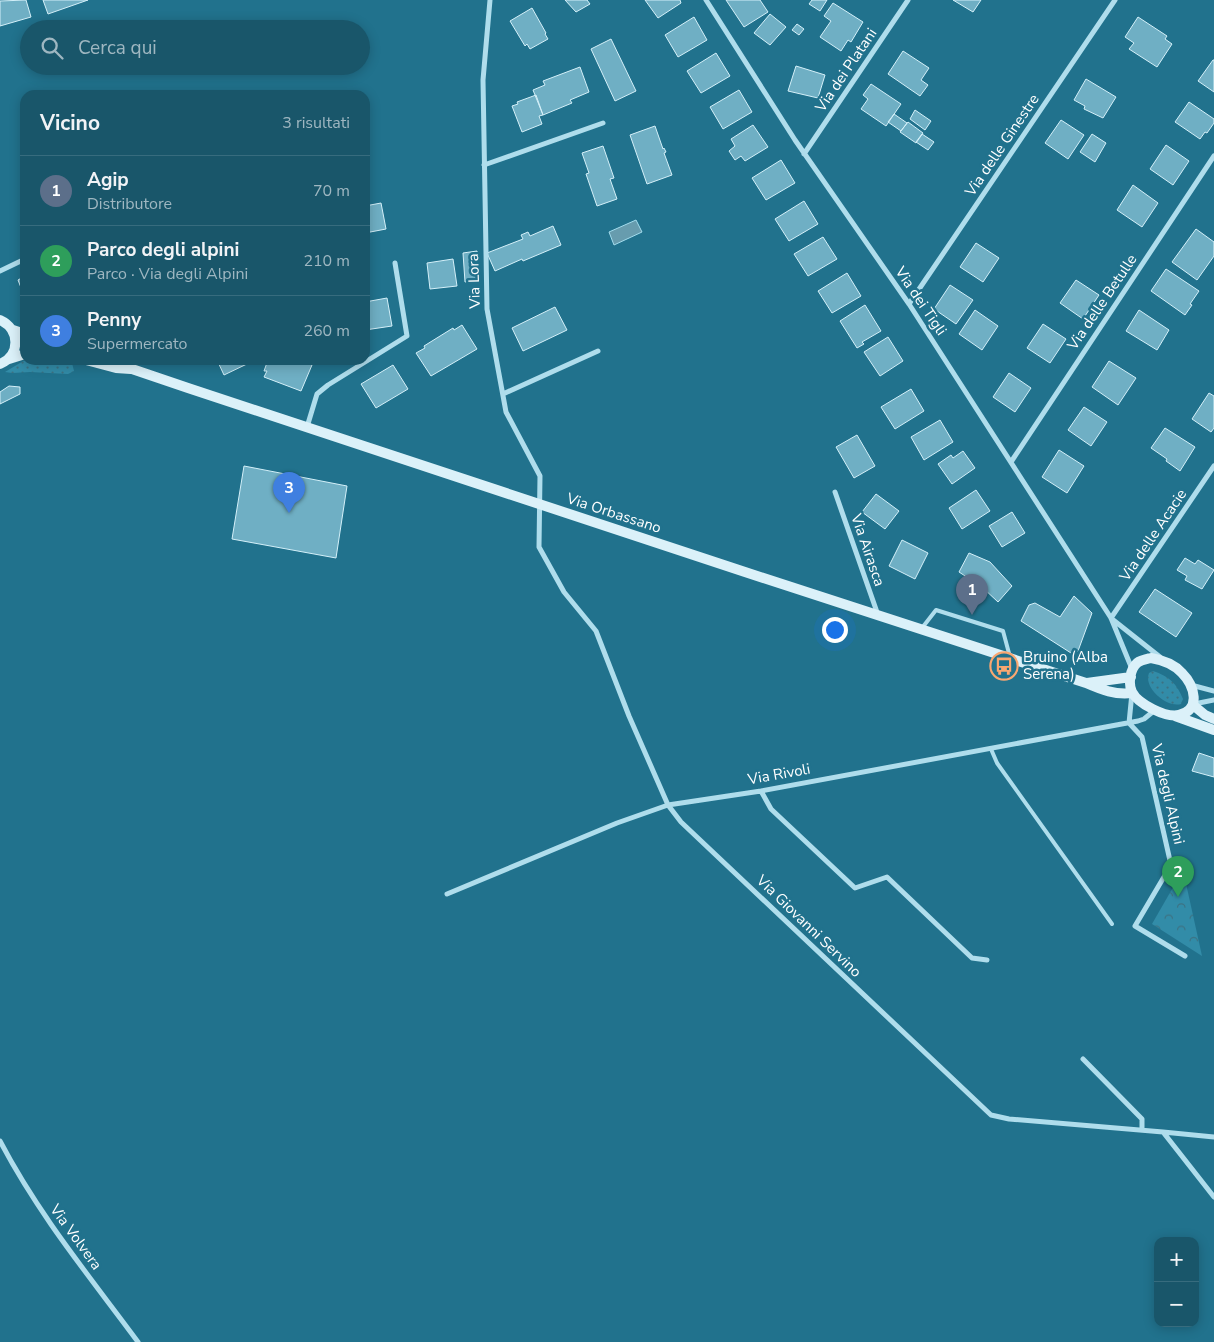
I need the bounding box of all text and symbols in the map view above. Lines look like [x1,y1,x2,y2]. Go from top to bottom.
search box [20,20,370,75]
street label: Via dei Platani [810,24,881,117]
icon: search [38,34,66,62]
text: Cerca qui [78,35,157,61]
street label: Via delle Ginestre [960,90,1044,201]
text: Vicino [40,109,100,137]
text: 3 risultati [282,112,350,134]
text: Agip [87,167,129,193]
text: 1 [51,180,61,202]
text: 70 m [313,180,350,202]
text: Distributore [87,193,172,215]
text: Parco degli alpini [87,237,239,263]
text: 2 [51,250,61,272]
text: 210 m [303,250,350,272]
street label: Via delle Betulle [1062,250,1141,355]
street label: Via Lora [463,253,485,310]
street label: Via dei Tigli [890,262,951,339]
text: Parco · Via degli Alpini [87,263,248,285]
text: Penny [87,307,141,333]
text: 3 [51,320,61,342]
text: 260 m [303,320,350,342]
text: Supermercato [87,333,187,355]
pin: 3 [273,472,305,513]
street label: Via delle Acacie [1114,485,1191,586]
street label: Via Orbassano [563,488,664,538]
street label: Via Airasca [846,510,890,589]
pin: 1 [956,574,988,615]
your location [822,617,848,643]
place label: Bruino (Alba Serena) [1023,647,1108,684]
bus stop icon: Bruino (Alba Serena) [989,651,1019,681]
street label: Via degli Alpini [1147,741,1189,846]
street label: Via Rivoli [745,759,812,789]
pin: 2 [1162,856,1194,897]
street label: Via Giovanni Servino [751,870,866,982]
street label: Via Volvera [45,1199,107,1274]
map controls [1154,1237,1199,1327]
button: + [1154,1237,1199,1282]
button: − [1154,1282,1199,1327]

